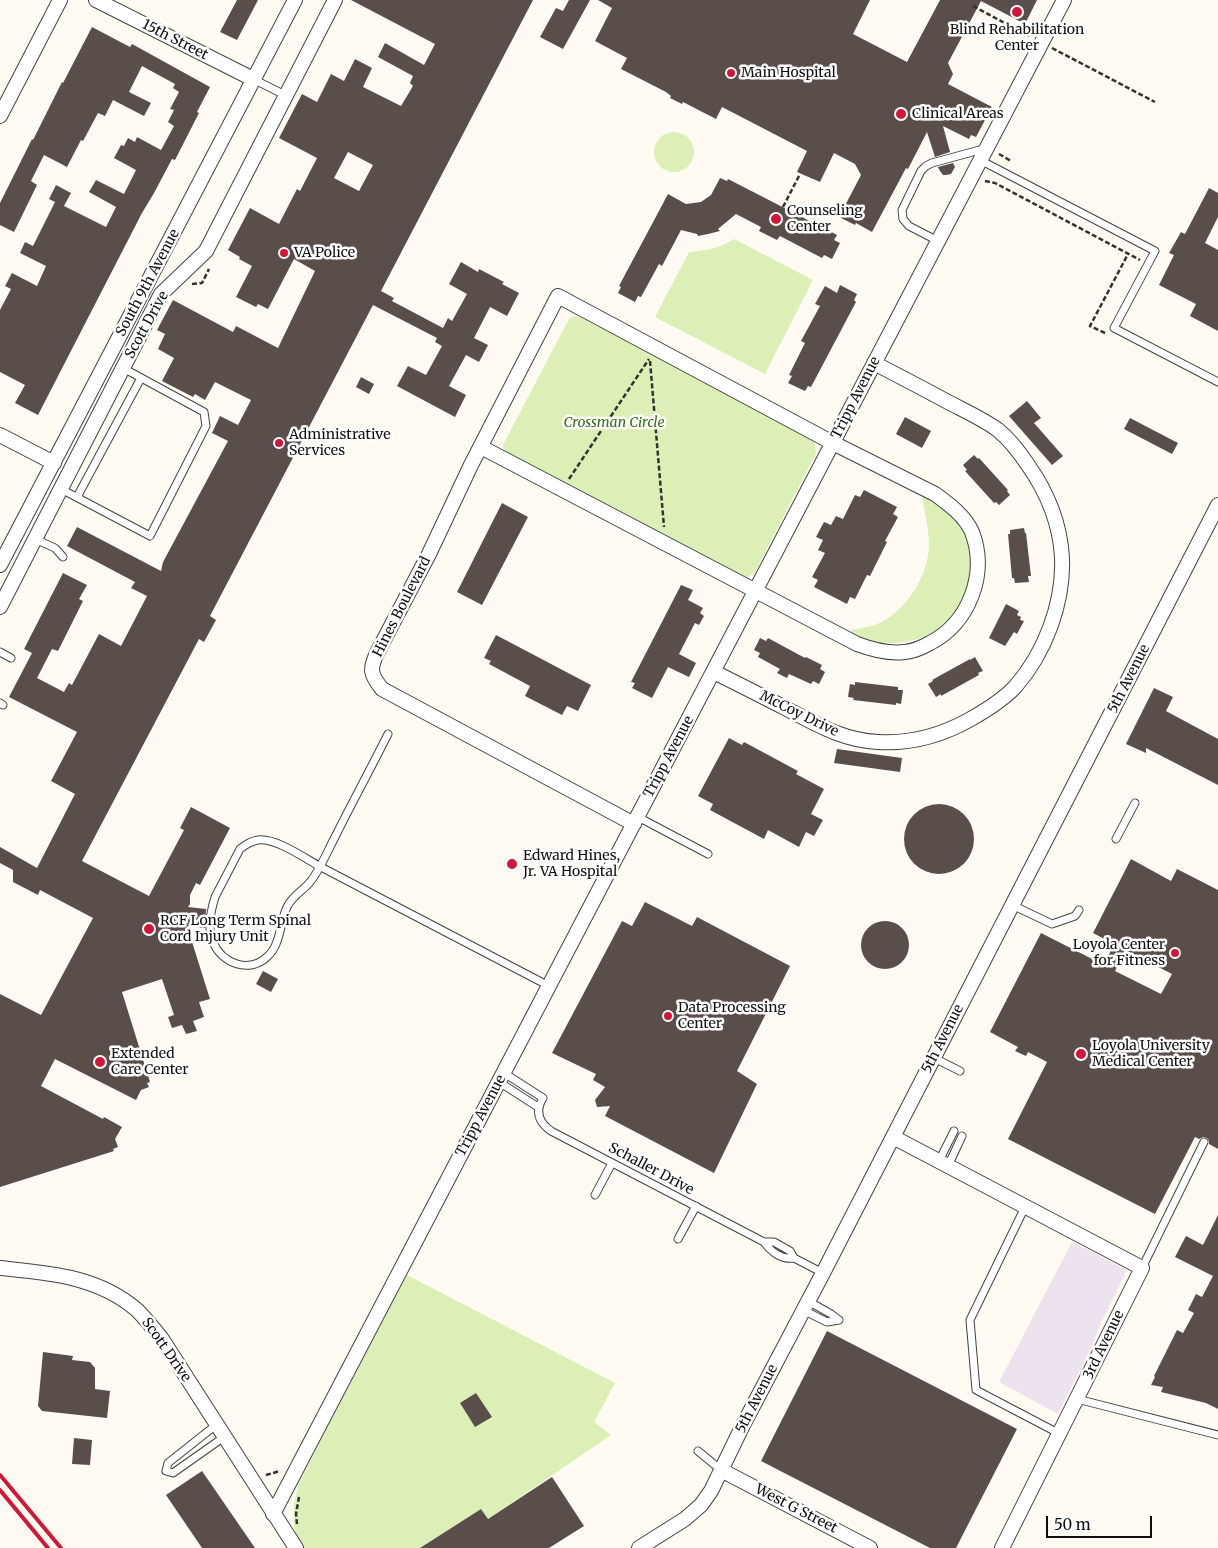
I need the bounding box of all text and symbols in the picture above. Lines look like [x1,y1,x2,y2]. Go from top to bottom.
marker: Blind Rehabilitation Center [1010,5,1024,19]
street label: 15th Street [139,16,211,64]
place label: Blind Rehabilitation Center [950,22,1084,54]
place label: Main Hospital [741,65,836,81]
marker: Main Hospital [725,67,737,79]
place label: Clinical Areas [912,106,1004,122]
marker: Clinical Areas [894,107,908,121]
place label: Counseling Center [787,203,863,236]
marker: Counseling Center [769,212,783,226]
street label: South 9th Avenue [113,227,183,339]
place label: VA Police [294,245,355,261]
marker: VA Police [278,247,290,259]
street label: Scott Drive [122,288,172,362]
street label: Tripp Avenue [828,354,884,442]
park label: Crossman Circle [563,415,665,431]
place label: Administrative Services [289,427,391,460]
marker: Administrative Services [273,437,285,449]
street label: Hines Boulevard [369,554,435,660]
street label: 5th Avenue [1105,642,1153,716]
street label: McCoy Drive [757,688,841,740]
street label: Tripp Avenue [640,713,698,801]
place label: Edward Hines, Jr. VA Hospital [523,848,620,880]
marker: Edward Hines, Jr. VA Hospital [505,857,519,871]
place label: RCF Long Term Spinal Cord Injury Unit [160,913,311,946]
marker: RCF Long Term Spinal Cord Injury Unit [142,922,156,936]
place label: Loyola Center for Fitness [1073,937,1165,970]
marker: Loyola Center for Fitness [1169,947,1181,959]
place label: Data Processing Center [678,1000,786,1032]
street label: 5th Avenue [919,1002,967,1076]
marker: Data Processing Center [662,1010,674,1022]
place label: Loyola University Medical Center [1092,1038,1210,1070]
place label: Extended Care Center [111,1046,188,1078]
marker: Loyola University Medical Center [1074,1047,1088,1061]
marker: Extended Care Center [93,1055,107,1069]
street label: Tripp Avenue [452,1072,510,1160]
street label: Schaller Drive [605,1139,697,1199]
street label: 3rd Avenue [1080,1308,1128,1382]
street label: Scott Drive [138,1315,194,1385]
street label: 5th Avenue [733,1362,781,1436]
street label: West G Street [752,1481,840,1537]
scale bar [1048,1506,1154,1538]
text: 50 m [1054,1515,1091,1534]

